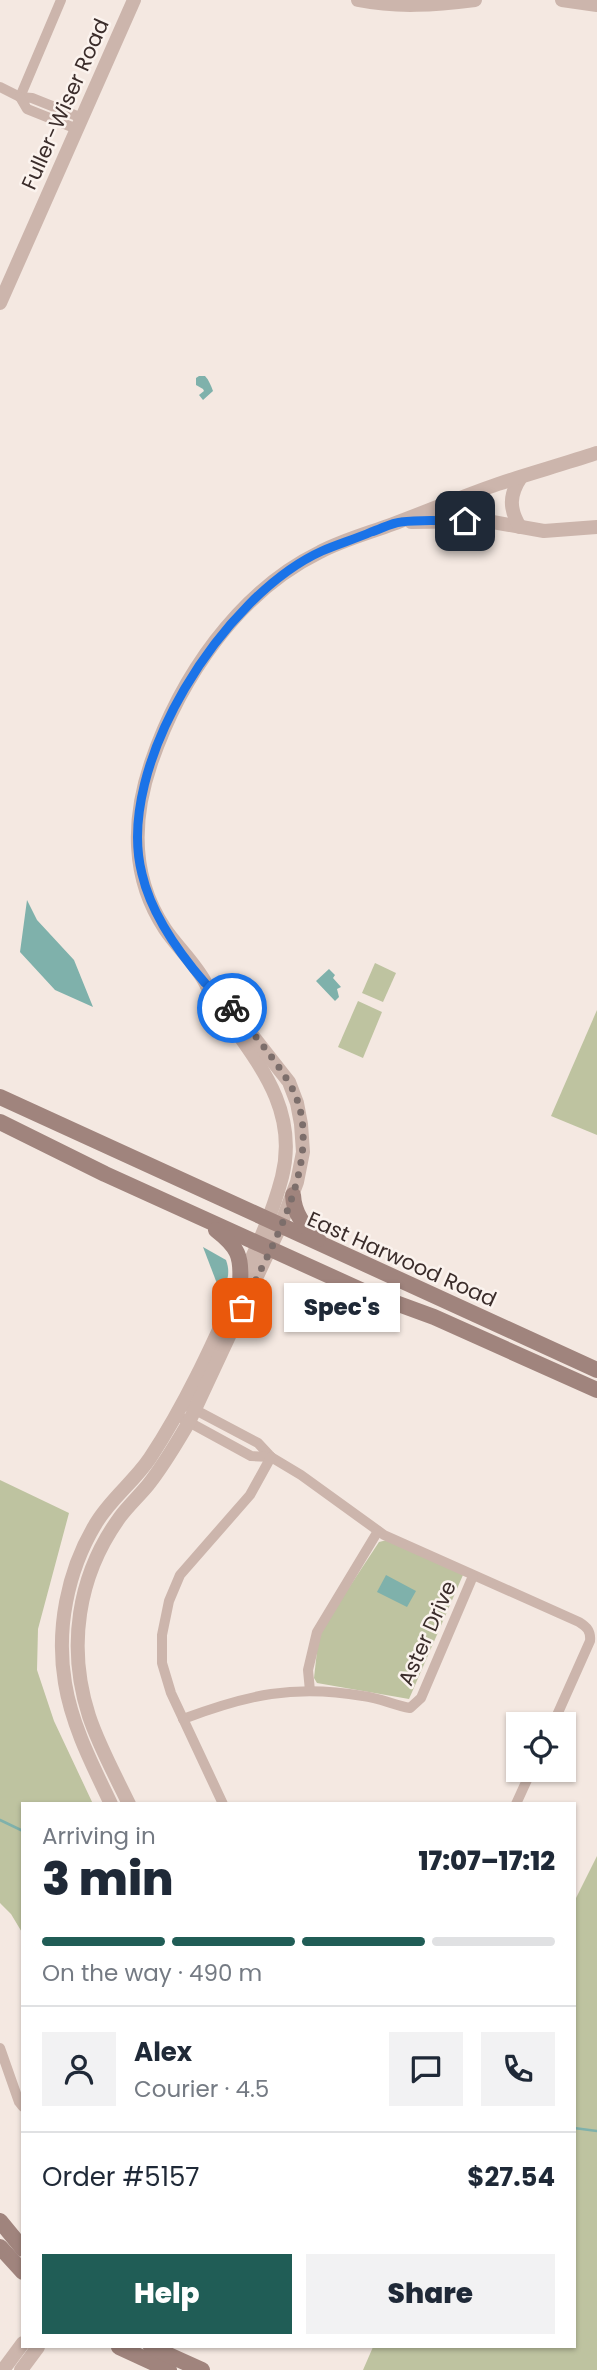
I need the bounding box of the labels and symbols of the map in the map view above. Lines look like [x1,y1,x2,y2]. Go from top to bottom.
street label: Fuller-Wiser Road [14,14,116,194]
pin [435,491,495,551]
courier [197,973,267,1043]
street label: East Harwood Road [303,1204,501,1314]
pin [212,1278,272,1338]
callout: Spec's [284,1284,400,1332]
street label: Aster Drive [391,1576,463,1690]

